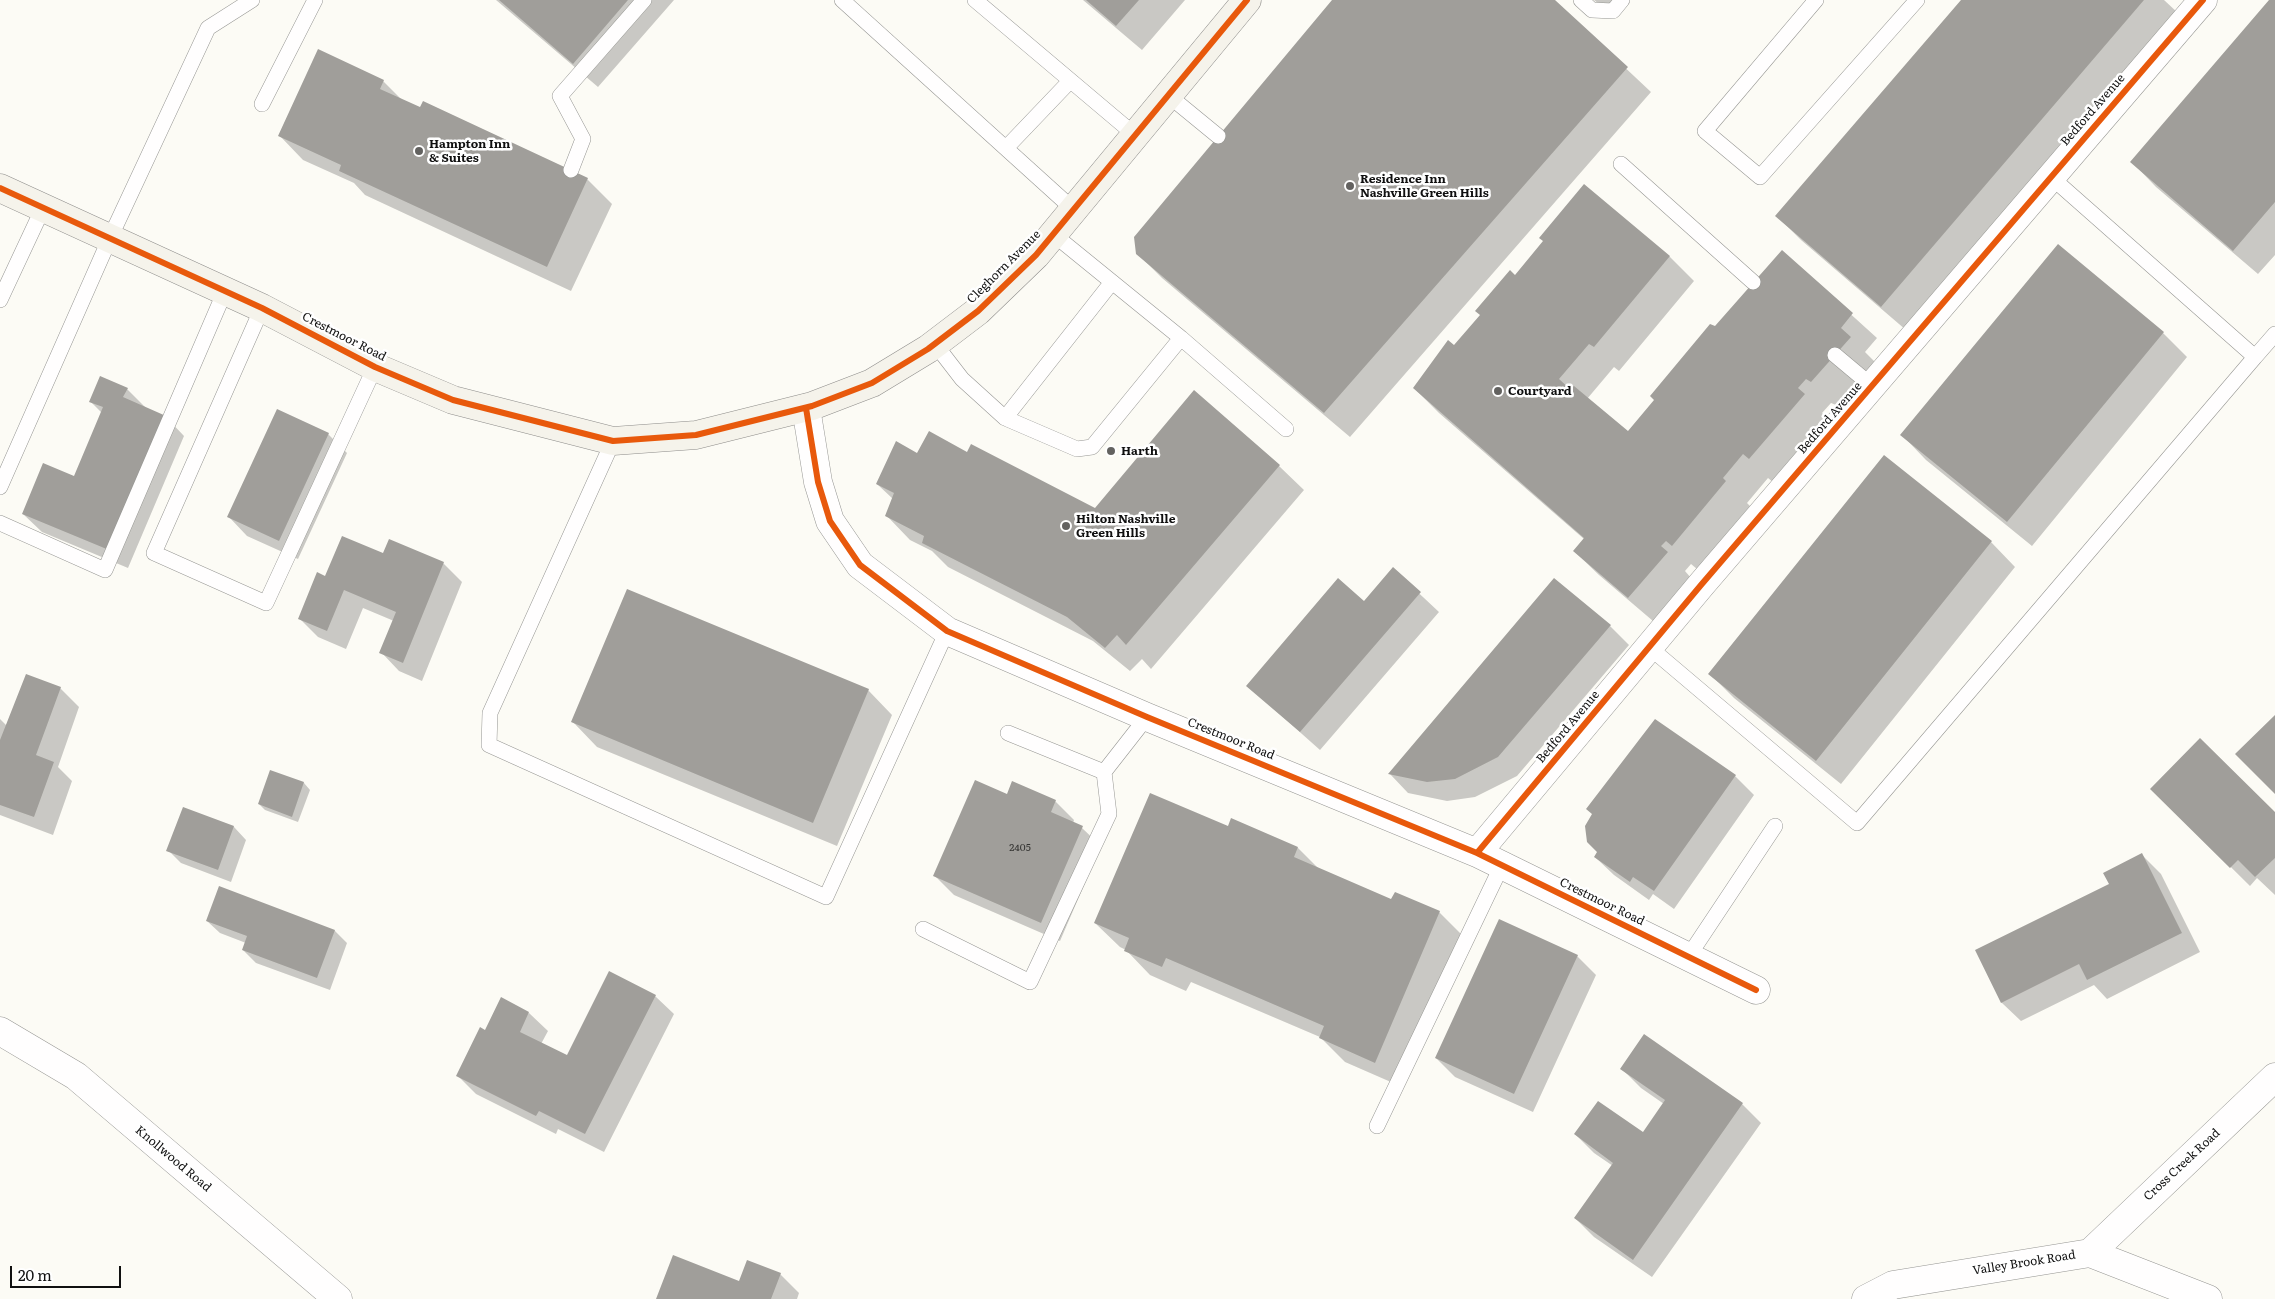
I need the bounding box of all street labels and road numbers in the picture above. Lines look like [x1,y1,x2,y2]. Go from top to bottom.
street label: Bedford Avenue [2058,71,2128,149]
street label: Cleghorn Avenue [964,227,1044,307]
street label: Crestmoor Road [299,310,389,364]
street label: Bedford Avenue [1795,379,1865,457]
street label: Bedford Avenue [1533,688,1603,766]
street label: Crestmoor Road [1185,715,1277,763]
street label: Crestmoor Road [1557,875,1647,929]
street label: Knollwood Road [132,1123,214,1195]
street label: Cross Creek Road [2141,1126,2223,1204]
street label: Valley Brook Road [1972,1248,2076,1278]

